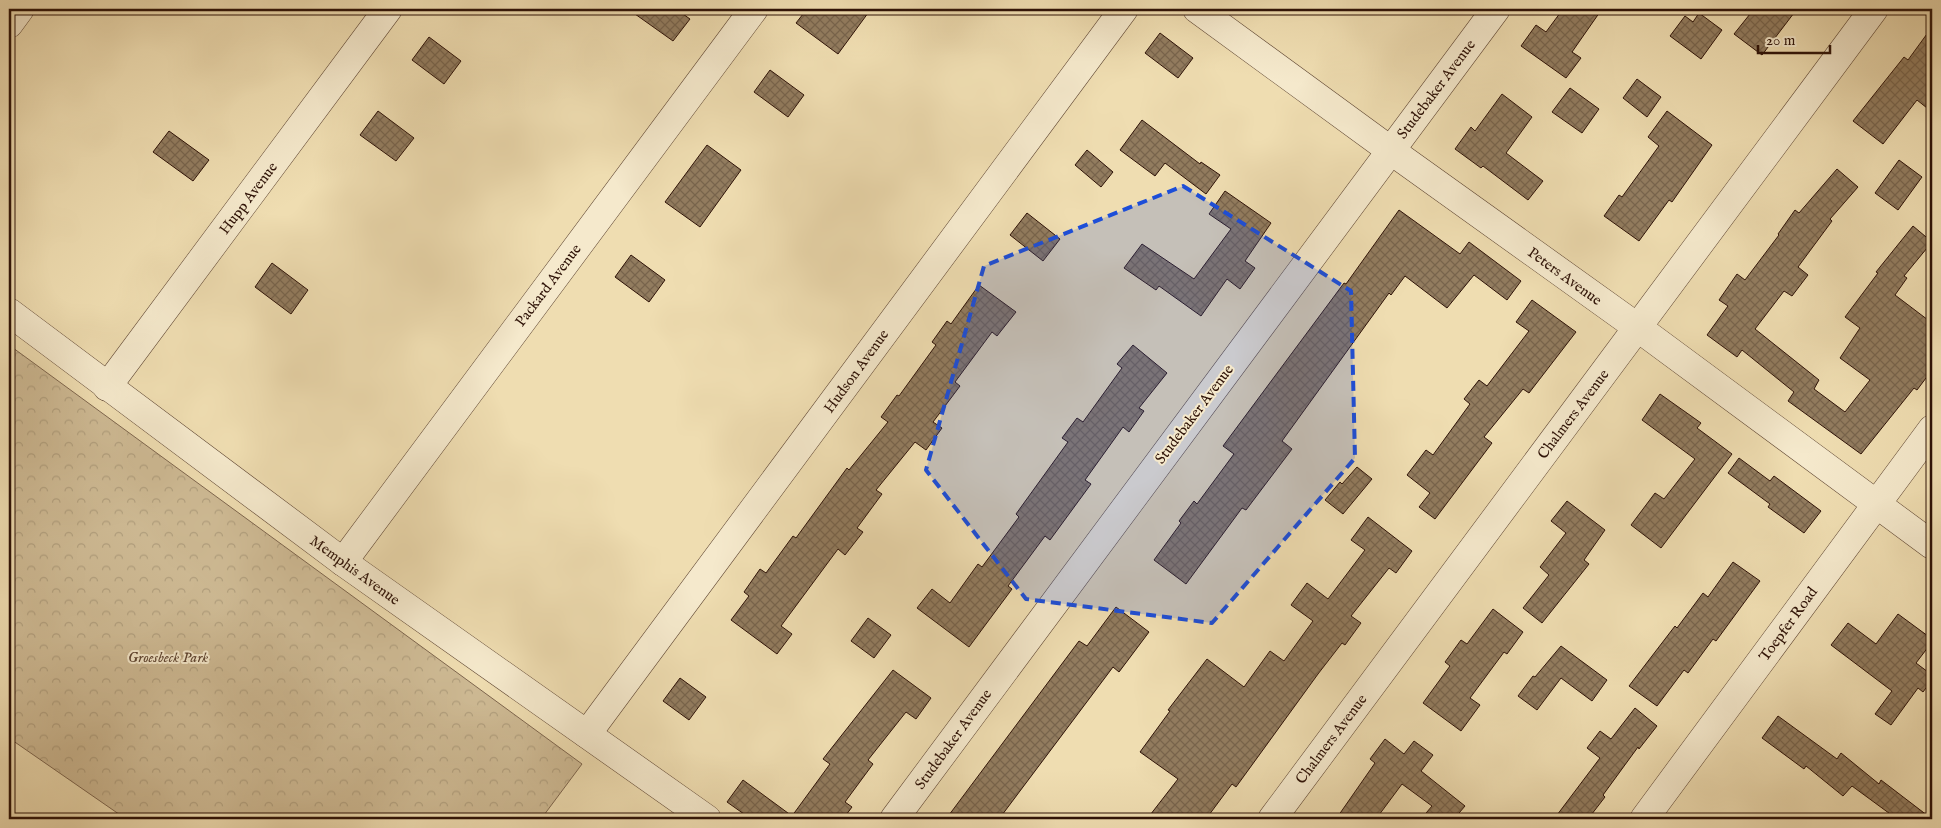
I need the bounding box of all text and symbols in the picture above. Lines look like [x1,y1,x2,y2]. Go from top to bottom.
scale bar [1758,22,1831,54]
text: 20 m [1766,31,1796,50]
street label: Studebaker Avenue [1393,36,1480,143]
street label: Hupp Avenue [215,158,282,238]
street label: Packard Avenue [511,240,586,330]
street label: Peters Avenue [1524,243,1606,310]
street label: Hudson Avenue [820,326,893,417]
street label: Studebaker Avenue [1151,361,1238,468]
street label: Chalmers Avenue [1533,366,1613,463]
street label: Memphis Avenue [306,531,404,610]
street label: Toepfer Road [1755,582,1822,665]
park label: Groesbeck Park [128,648,208,667]
street label: Studebaker Avenue [911,685,996,793]
street label: Chalmers Avenue [1291,691,1371,788]

